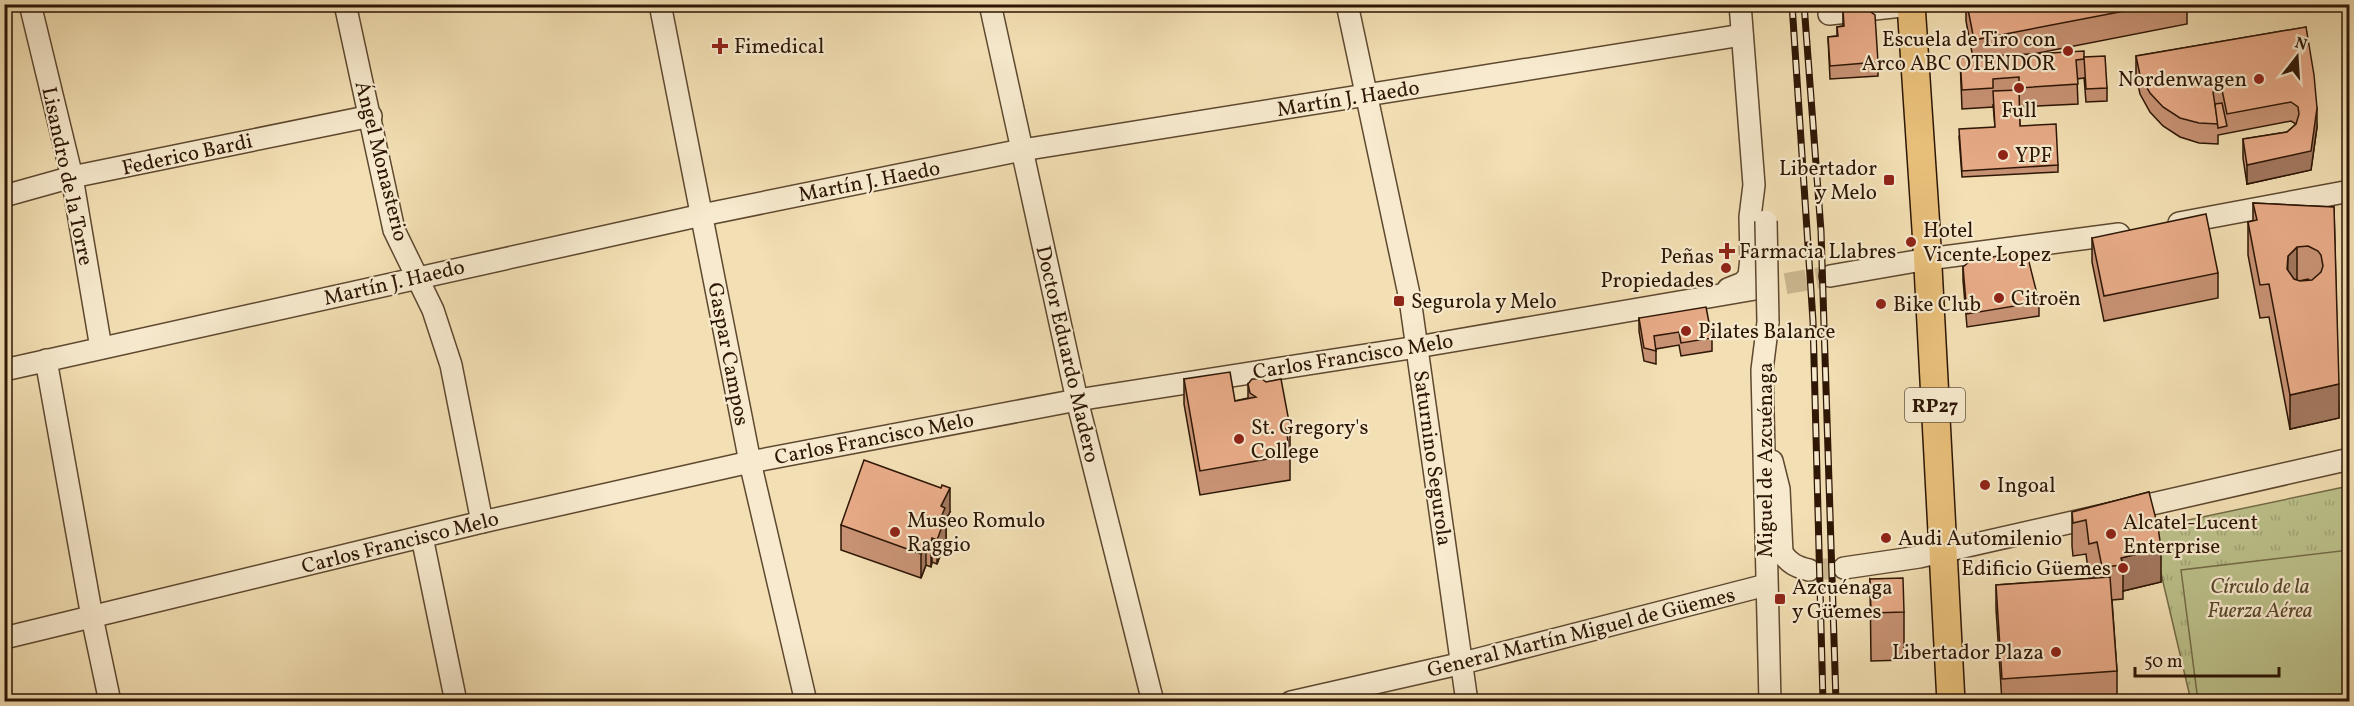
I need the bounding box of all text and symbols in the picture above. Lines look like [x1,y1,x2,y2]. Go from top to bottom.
place label: Escuela de Tiro con Arco ABC OTENDOR [1862,26,2056,79]
north arrow [2267,27,2327,87]
text: N [2292,32,2310,57]
place label: Fimedical [734,33,824,62]
marker: Fimedical [711,37,729,55]
marker: Escuela de Tiro con Arco ABC OTENDOR [2061,44,2075,58]
place label: Nordenwagen [2118,66,2247,95]
marker: Nordenwagen [2252,72,2266,86]
street label: Martín J. Haedo [1275,74,1422,125]
street label: Ángel Monasterio [347,78,414,245]
marker: Full [2012,81,2026,95]
street label: Lisandro de la Torre [33,84,100,268]
place label: Full [2001,97,2037,126]
street label: Federico Bardi [119,127,255,183]
place label: YPF [2015,142,2052,171]
marker: YPF [1996,148,2010,162]
street label: Martín J. Haedo [796,155,943,210]
place label: Libertador y Melo [1779,155,1877,208]
marker: Libertador y Melo [1882,173,1896,187]
place label: Hotel Vicente Lopez [1923,217,2051,270]
marker: Hotel Vicente Lopez [1904,235,1918,249]
place label: Farmacia Llabres [1739,238,1896,267]
street label: Doctor Eduardo Madero [1027,243,1106,466]
place label: Peñas Propiedades [1600,243,1714,296]
marker: Farmacia Llabres [1720,244,1734,258]
street label: Martín J. Haedo [321,253,468,314]
marker: Peñas Propiedades [1719,261,1733,275]
street label: Gaspar Campos [699,280,756,428]
place label: Citroën [2011,285,2081,314]
place label: Segurola y Melo [1411,288,1557,317]
place label: Bike Club [1893,291,1981,320]
marker: Citroën [1992,291,2006,305]
marker: Segurola y Melo [1392,294,1406,308]
marker: Bike Club [1874,297,1888,311]
place label: Pilates Balance [1698,318,1835,347]
marker: Pilates Balance [1679,324,1693,338]
street label: Carlos Francisco Melo [1251,327,1456,388]
street label: Miguel de Azcuénaga [1752,362,1781,558]
street label: Saturnino Segurola [1405,368,1458,548]
road number: RP27 [1905,388,1965,422]
street label: Carlos Francisco Melo [772,406,976,473]
place label: St. Gregory's College [1251,414,1368,467]
marker: St. Gregory's College [1232,432,1246,446]
place label: Ingoal [1997,472,2056,501]
marker: Ingoal [1978,478,1992,492]
street label: Carlos Francisco Melo [299,505,502,582]
place label: Museo Romulo Raggio [907,507,1045,560]
place label: Alcatel-Lucent Enterprise [2123,509,2258,562]
marker: Museo Romulo Raggio [888,525,902,539]
place label: Audi Automilenio [1898,525,2062,554]
marker: Alcatel-Lucent Enterprise [2104,527,2118,541]
marker: Audi Automilenio [1879,531,1893,545]
place label: Edificio Güemes [1961,555,2111,584]
marker: Edificio Güemes [2116,561,2130,575]
park label: Círculo de la Fuerza Aérea [2207,573,2313,626]
place label: Azcuénaga y Güemes [1792,574,1893,627]
street label: General Martín Miguel de Güemes [1424,581,1738,686]
marker: Azcuénaga y Güemes [1773,592,1787,606]
place label: Libertador Plaza [1892,639,2044,668]
scale bar [2135,640,2279,678]
marker: Libertador Plaza [2049,645,2063,659]
text: 50 m [2144,650,2183,675]

